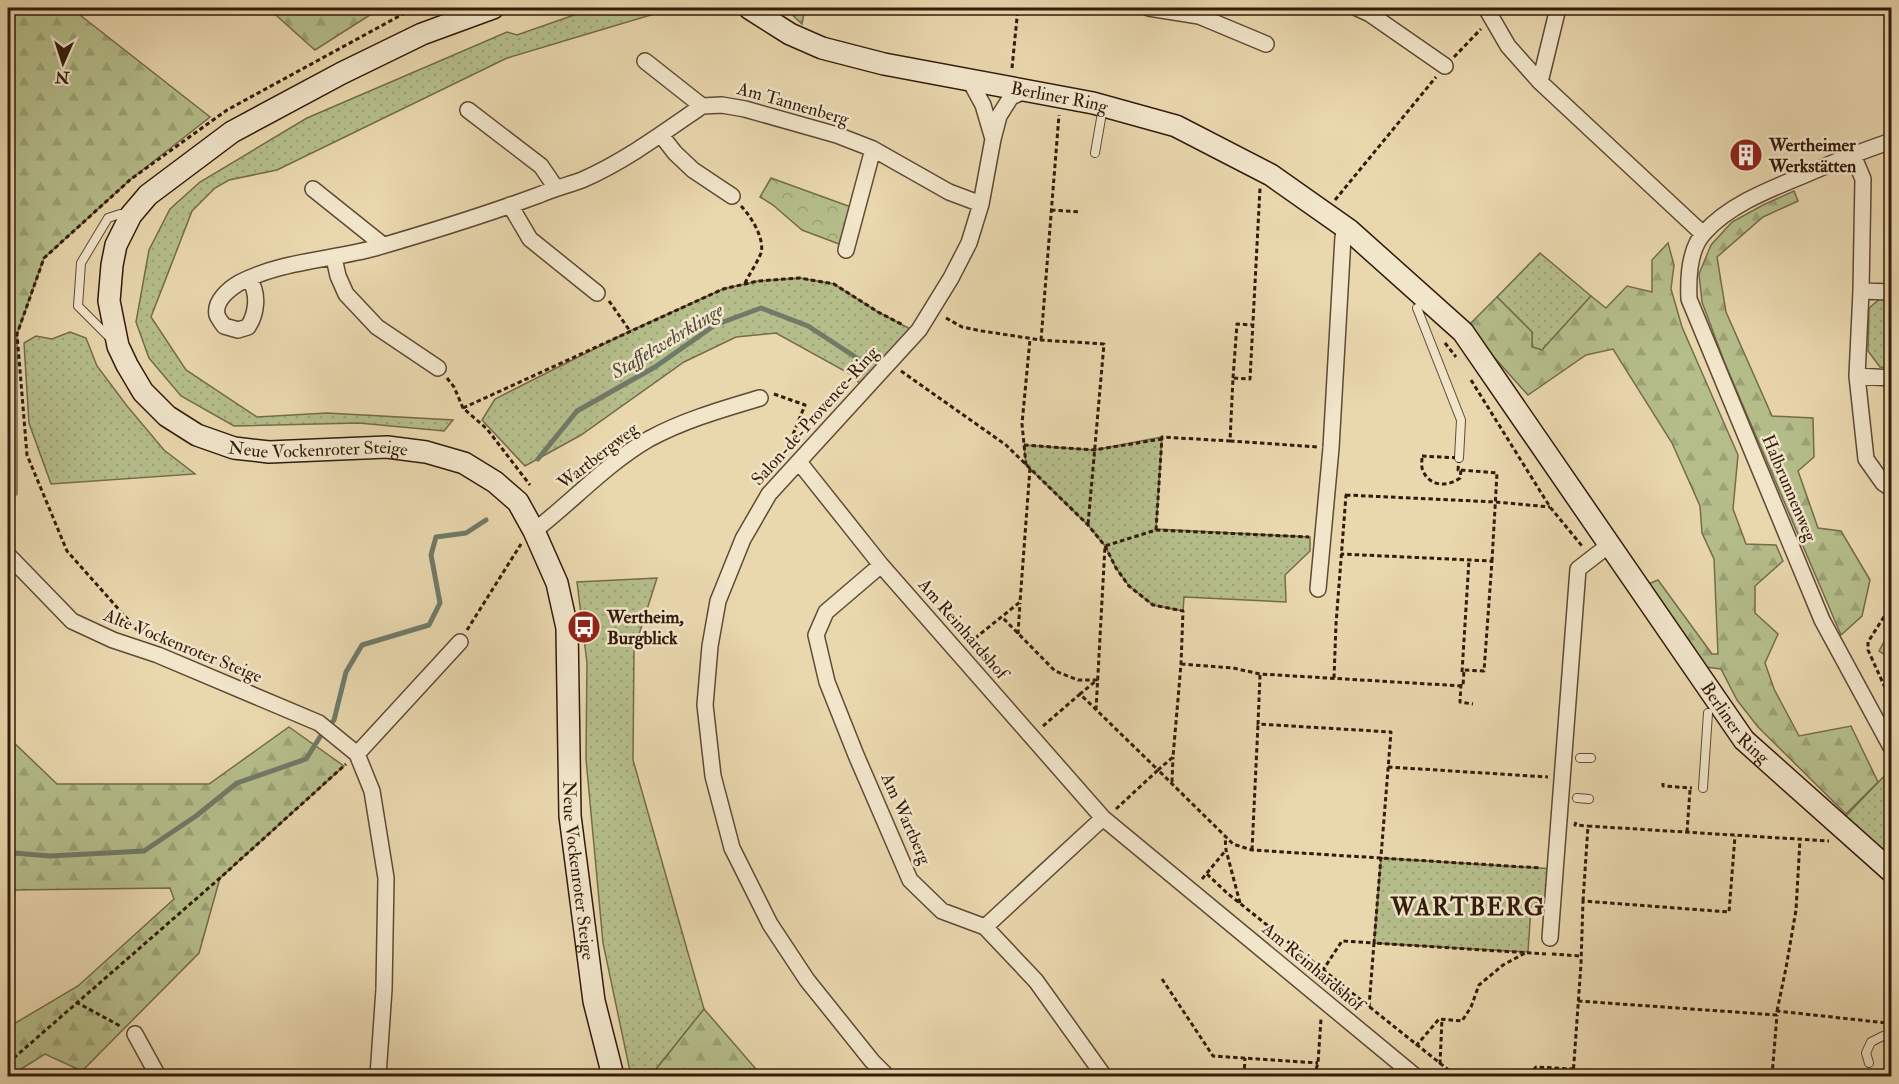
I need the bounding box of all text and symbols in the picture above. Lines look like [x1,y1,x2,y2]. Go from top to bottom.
north arrow [33,33,93,93]
text: N [54,67,71,87]
street label: Berliner Ring [1009,76,1112,118]
street label: Am Tannenberg [734,77,853,131]
place label: Wertheimer Werkstätten [1768,134,1857,178]
building icon: Wertheimer Werkstätten [1728,137,1764,173]
water label: Staffelwehrklinge [605,297,728,385]
street label: Salon-de-Provence-Ring [746,341,884,490]
street label: Wartbergweg [552,417,644,495]
street label: Halbrunnenweg [1756,431,1822,546]
street label: Neue Vockenroter Steige [227,435,410,464]
street label: Am Reinhardshof [912,573,1015,686]
street label: Alte Vockenroter Steige [99,603,266,689]
place label: Wertheim, Burgblick [606,606,684,650]
bus stop icon: Wertheim, Burgblick [566,609,602,645]
street label: Berliner Ring [1696,677,1775,770]
street label: Am Wartberg [875,769,937,869]
street label: Neue Vockenroter Steige [558,781,600,962]
district label: WARTBERG [1390,892,1545,923]
street label: Am Reinhardshof [1257,917,1371,1018]

